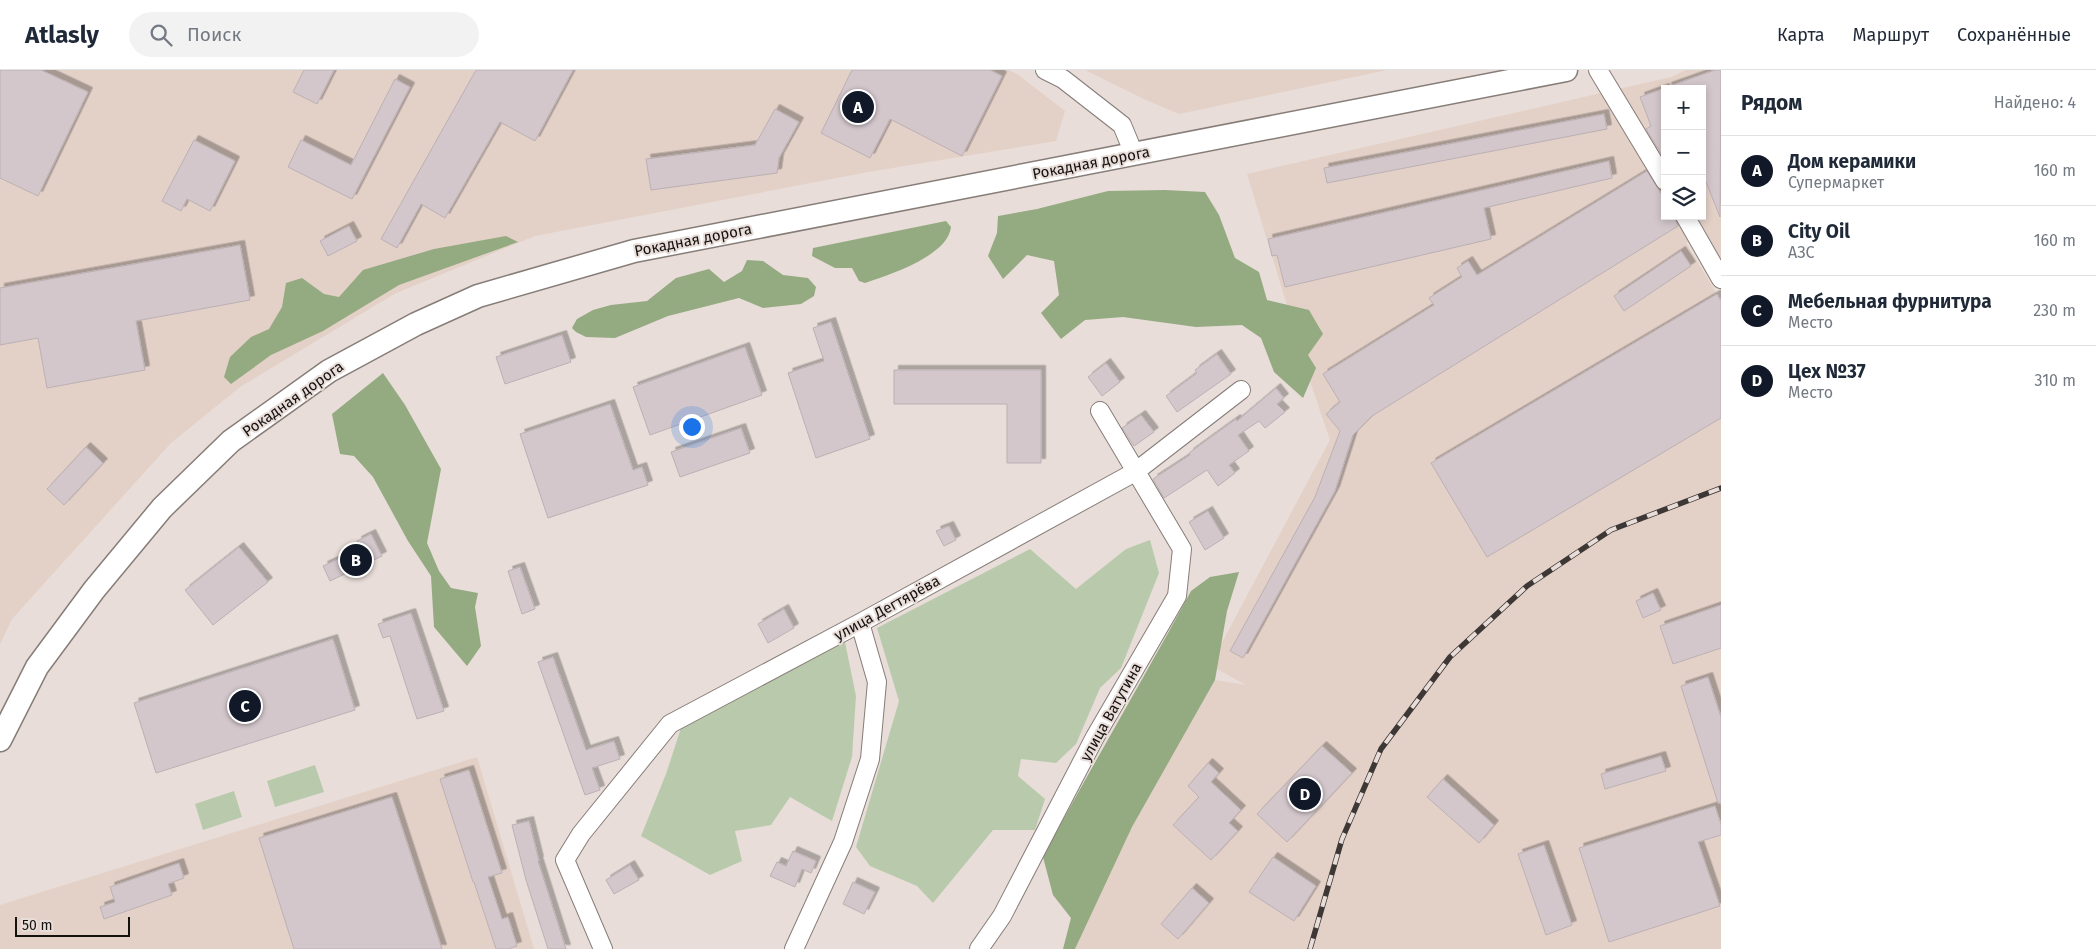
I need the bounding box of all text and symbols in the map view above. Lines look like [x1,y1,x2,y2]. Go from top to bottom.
search box [129,12,479,57]
text: Atlasly [25,21,99,49]
icon: search [147,21,175,49]
text: Поиск [187,23,241,46]
text: Карта [1777,24,1825,46]
text: Маршрут [1853,24,1929,46]
text: Сохранённые [1957,24,2071,46]
map controls [1661,85,1706,220]
button: + [1661,85,1706,130]
pin: A [842,88,874,126]
text: Рядом [1741,90,1802,116]
text: Найдено: 4 [1994,93,2076,112]
button: − [1661,130,1706,175]
street label: Рокадная дорога [1031,143,1151,183]
text: Дом керамики [1788,150,1916,173]
text: A [1752,161,1762,180]
text: 160 m [2034,161,2076,180]
text: Супермаркет [1788,173,1884,192]
button: layers [1661,175,1706,220]
street label: Рокадная дорога [633,220,753,260]
text: City Oil [1788,220,1850,243]
text: B [1752,231,1762,250]
text: 160 m [2034,231,2076,250]
text: АЗС [1788,243,1814,262]
text: Мебельная фурнитура [1788,290,1992,313]
text: C [1752,301,1762,320]
text: 230 m [2033,301,2076,320]
text: Место [1788,313,1833,332]
street label: Рокадная дорога [239,357,347,441]
text: Цех №37 [1788,360,1866,383]
text: D [1752,371,1762,390]
text: 310 m [2035,371,2076,390]
text: Место [1788,383,1833,402]
your location [679,414,705,440]
pin: B [340,541,372,579]
street label: улица Дегтярёва [831,572,943,644]
street label: улица Ватутина [1077,660,1145,764]
pin: C [229,687,261,725]
pin: D [1289,775,1321,813]
scale bar [15,914,130,937]
text: 50 m [22,917,53,934]

